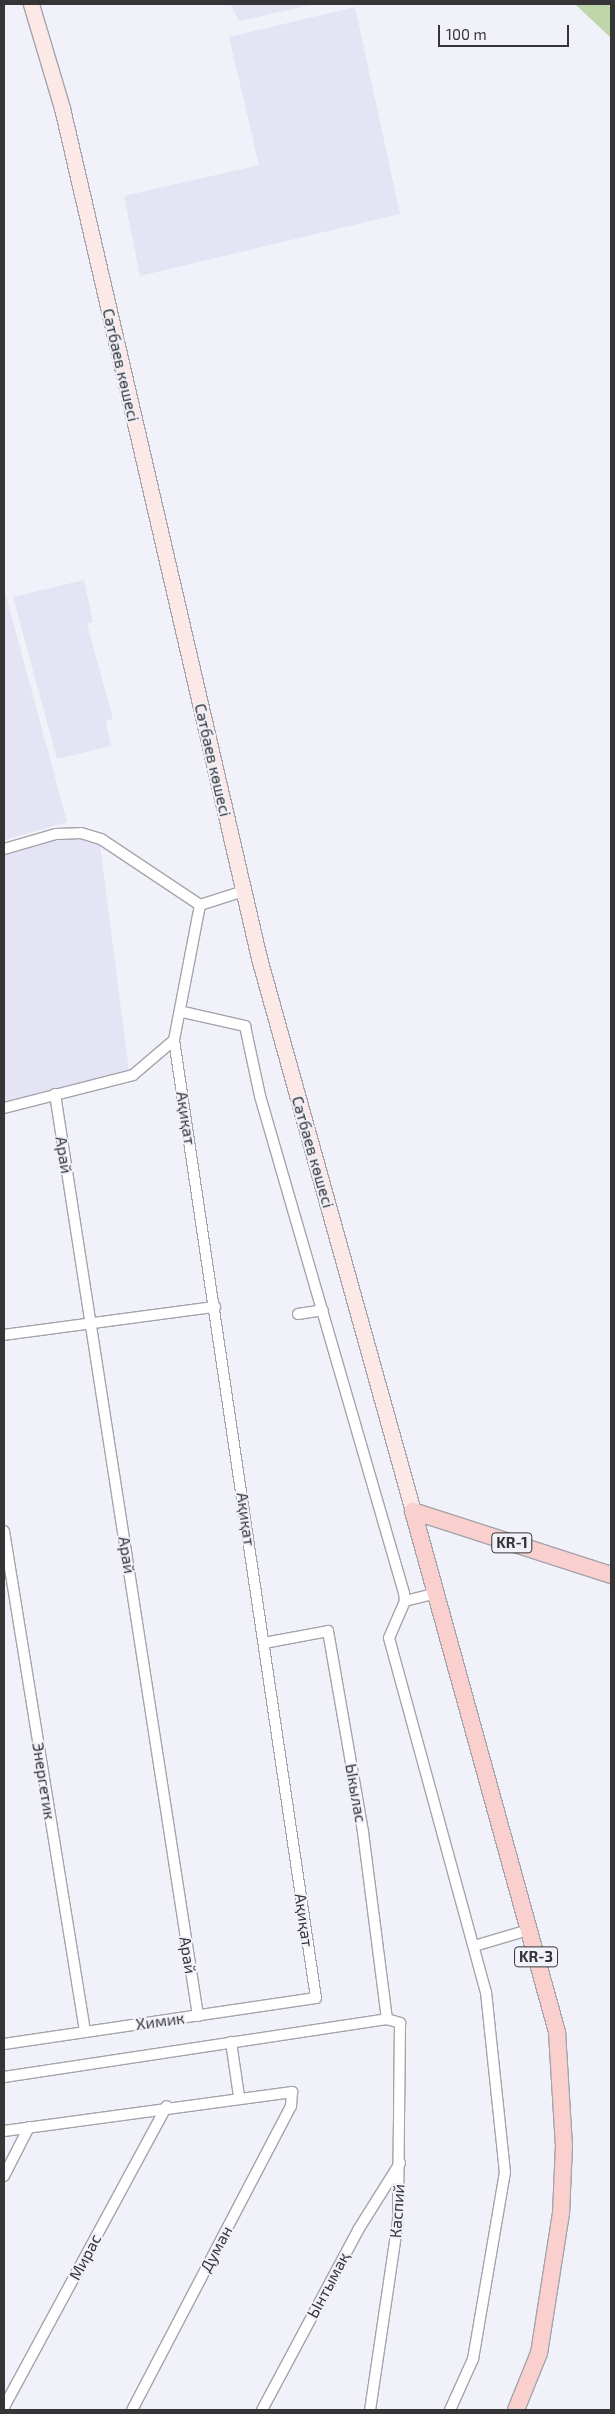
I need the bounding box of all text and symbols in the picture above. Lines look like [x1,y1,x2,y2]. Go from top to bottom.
scale bar [440,15,571,47]
text: 100 m [446,25,487,43]
street label: Сәтбаев көшесі [99,307,143,423]
street label: Сәтбаев көшесі [191,702,235,818]
street label: Ақиқат [172,1090,200,1146]
street label: Сәтбаев көшесі [288,1094,338,1210]
street label: Арай [52,1135,76,1175]
street label: Ақиқат [233,1491,259,1547]
road number: KR-1 [491,1530,533,1556]
street label: Арай [115,1535,139,1575]
street label: Энергетик [28,1741,60,1821]
street label: Ыкылас [341,1762,371,1824]
street label: Ақиқат [291,1892,317,1948]
street label: Арай [176,1935,200,1975]
road number: KR-3 [514,1944,558,1970]
street label: Химик [134,2008,186,2034]
street label: Каспий [386,2183,408,2239]
street label: Думан [196,2223,236,2275]
street label: Мирас [65,2231,105,2283]
street label: Ынтымақ [303,2249,353,2321]

